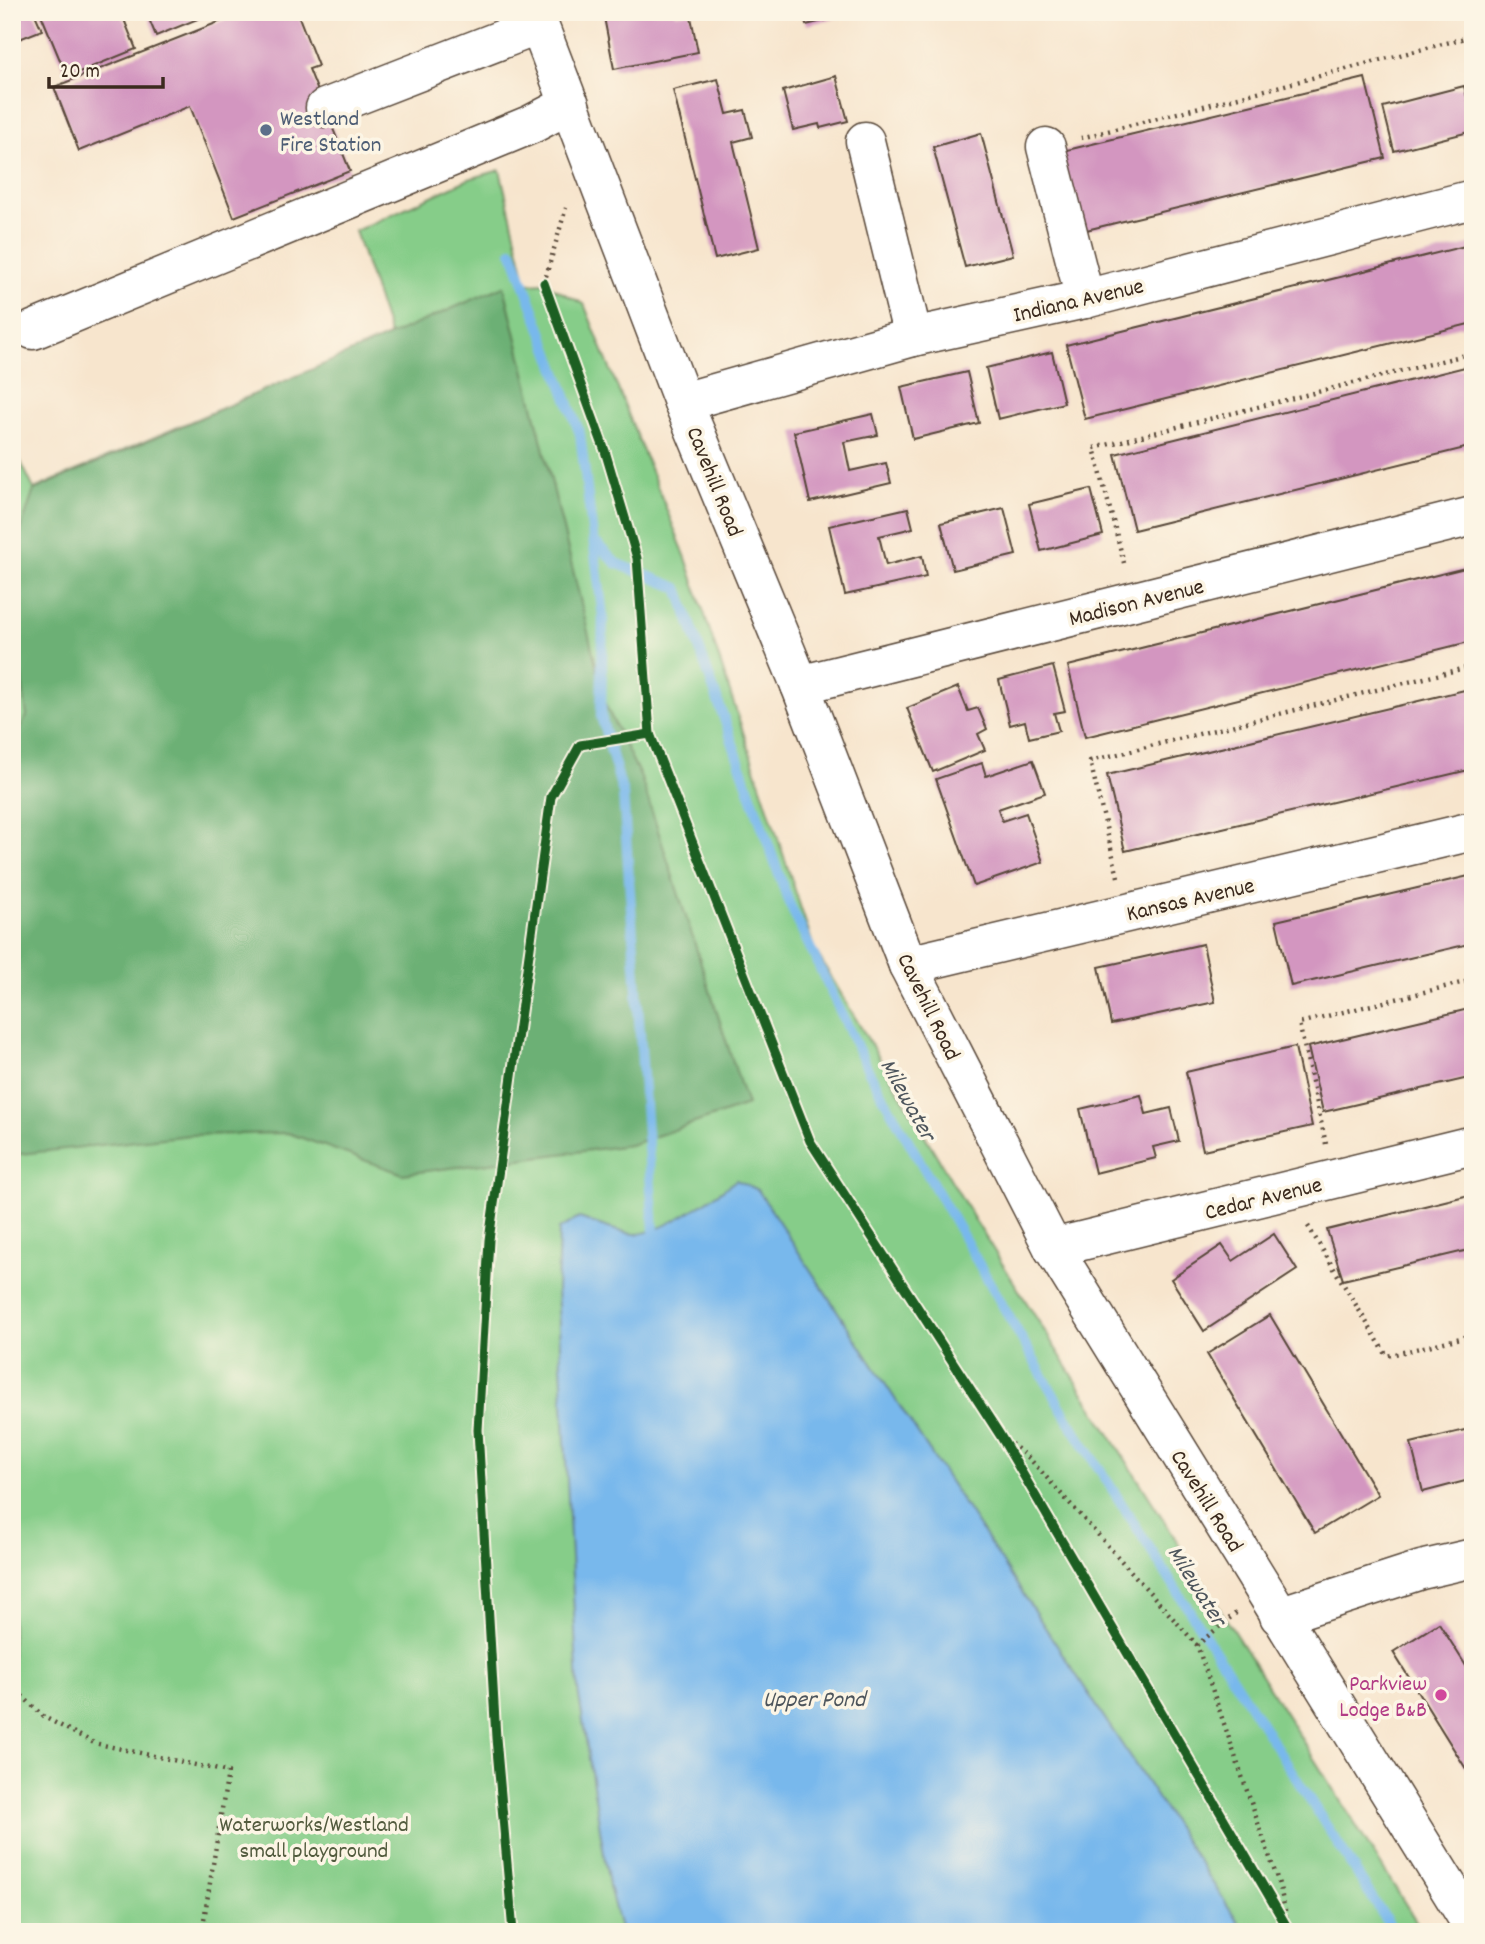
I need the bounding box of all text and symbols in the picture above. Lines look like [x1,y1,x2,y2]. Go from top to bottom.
scale bar [49,46,163,90]
text: 20 m [60,58,100,88]
place label: Westland Fire Station [280,104,381,163]
marker: Westland Fire Station [258,122,274,138]
street label: Indiana Avenue [1010,271,1147,333]
street label: Cavehill Road [676,422,750,542]
street label: Madison Avenue [1066,572,1208,637]
street label: Kansas Avenue [1124,871,1258,932]
street label: Cavehill Road [887,948,967,1067]
water label: Milewater [870,1053,945,1151]
street label: Cedar Avenue [1202,1170,1326,1231]
street label: Cavehill Road [1160,1444,1250,1560]
water label: Milewater [1157,1540,1235,1636]
place label: Parkview Lodge B&B [1339,1669,1427,1728]
water label: Upper Pond [763,1684,868,1718]
marker: Parkview Lodge B&B [1433,1687,1449,1703]
park label: Waterworks/Westland small playground [219,1810,409,1869]

